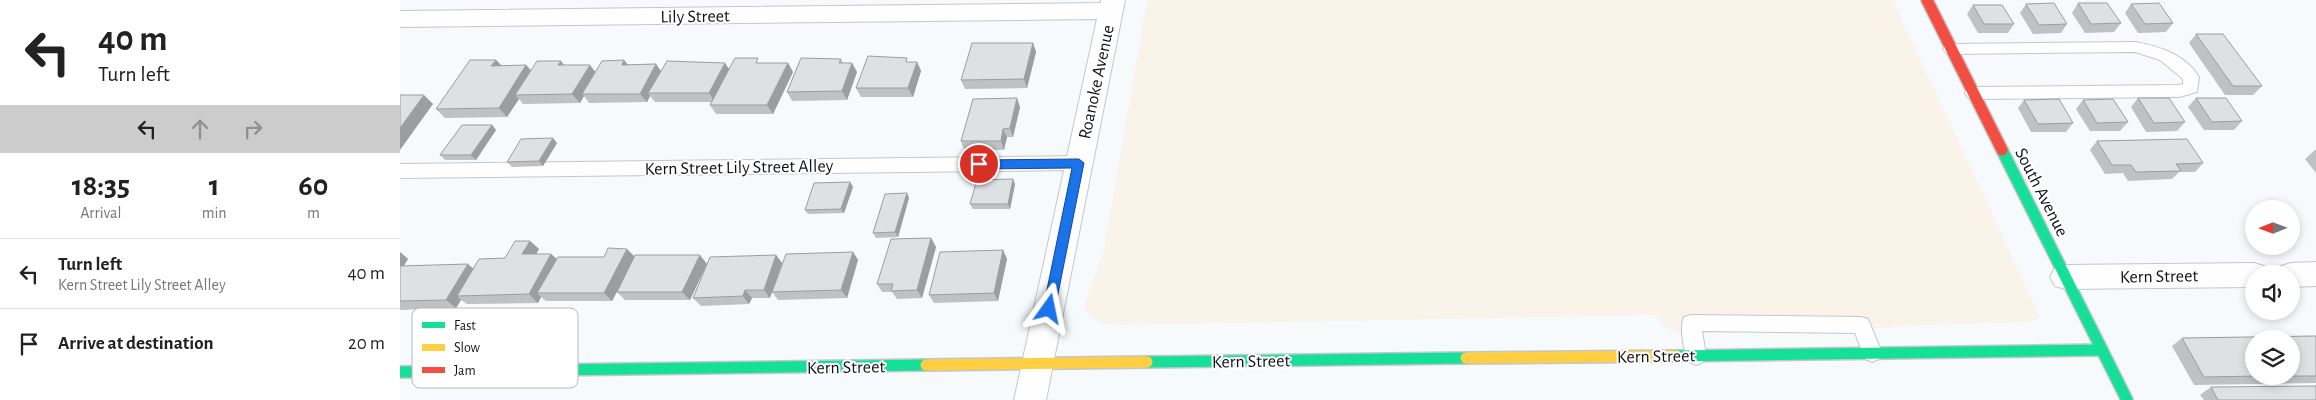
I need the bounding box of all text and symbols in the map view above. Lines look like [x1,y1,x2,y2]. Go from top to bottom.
street label: Lily Street [660,7,730,27]
icon: left [15,20,80,85]
text: 40 m [98,22,167,57]
street label: Roanoke Avenue [1076,24,1118,141]
text: Turn left [98,63,170,85]
icon: left [133,115,161,143]
icon: ahead [186,115,214,143]
icon: right [239,115,267,143]
pin [958,143,1000,185]
street label: South Avenue [2011,145,2071,240]
icon: arrive [965,150,993,178]
street label: Kern Street Lily Street Alley [645,157,834,179]
text: 18:35 [72,171,130,201]
text: 1 [209,171,220,201]
text: 60 [298,171,328,201]
north arrow [2245,200,2300,255]
map controls [2245,200,2300,385]
text: Arrival [80,205,121,221]
text: min [202,205,227,221]
text: m [307,205,320,221]
text: Turn left [58,255,122,274]
icon: left [15,260,43,288]
text: 40 m [347,264,385,283]
button: sound [2245,265,2300,320]
street label: Kern Street [2120,267,2199,287]
text: Kern Street Lily Street Alley [58,277,226,293]
position arrow [1022,282,1074,334]
legend [412,308,578,388]
text: Fast [454,319,476,333]
icon: arrive [15,330,43,358]
button: layers [2245,330,2300,385]
text: Arrive at destination [58,334,214,353]
text: 20 m [348,334,385,353]
text: Slow [454,341,481,355]
street label: Kern Street [1617,347,1696,367]
street label: Kern Street [1212,352,1291,372]
street label: Kern Street [807,358,886,378]
text: Jam [454,364,476,378]

